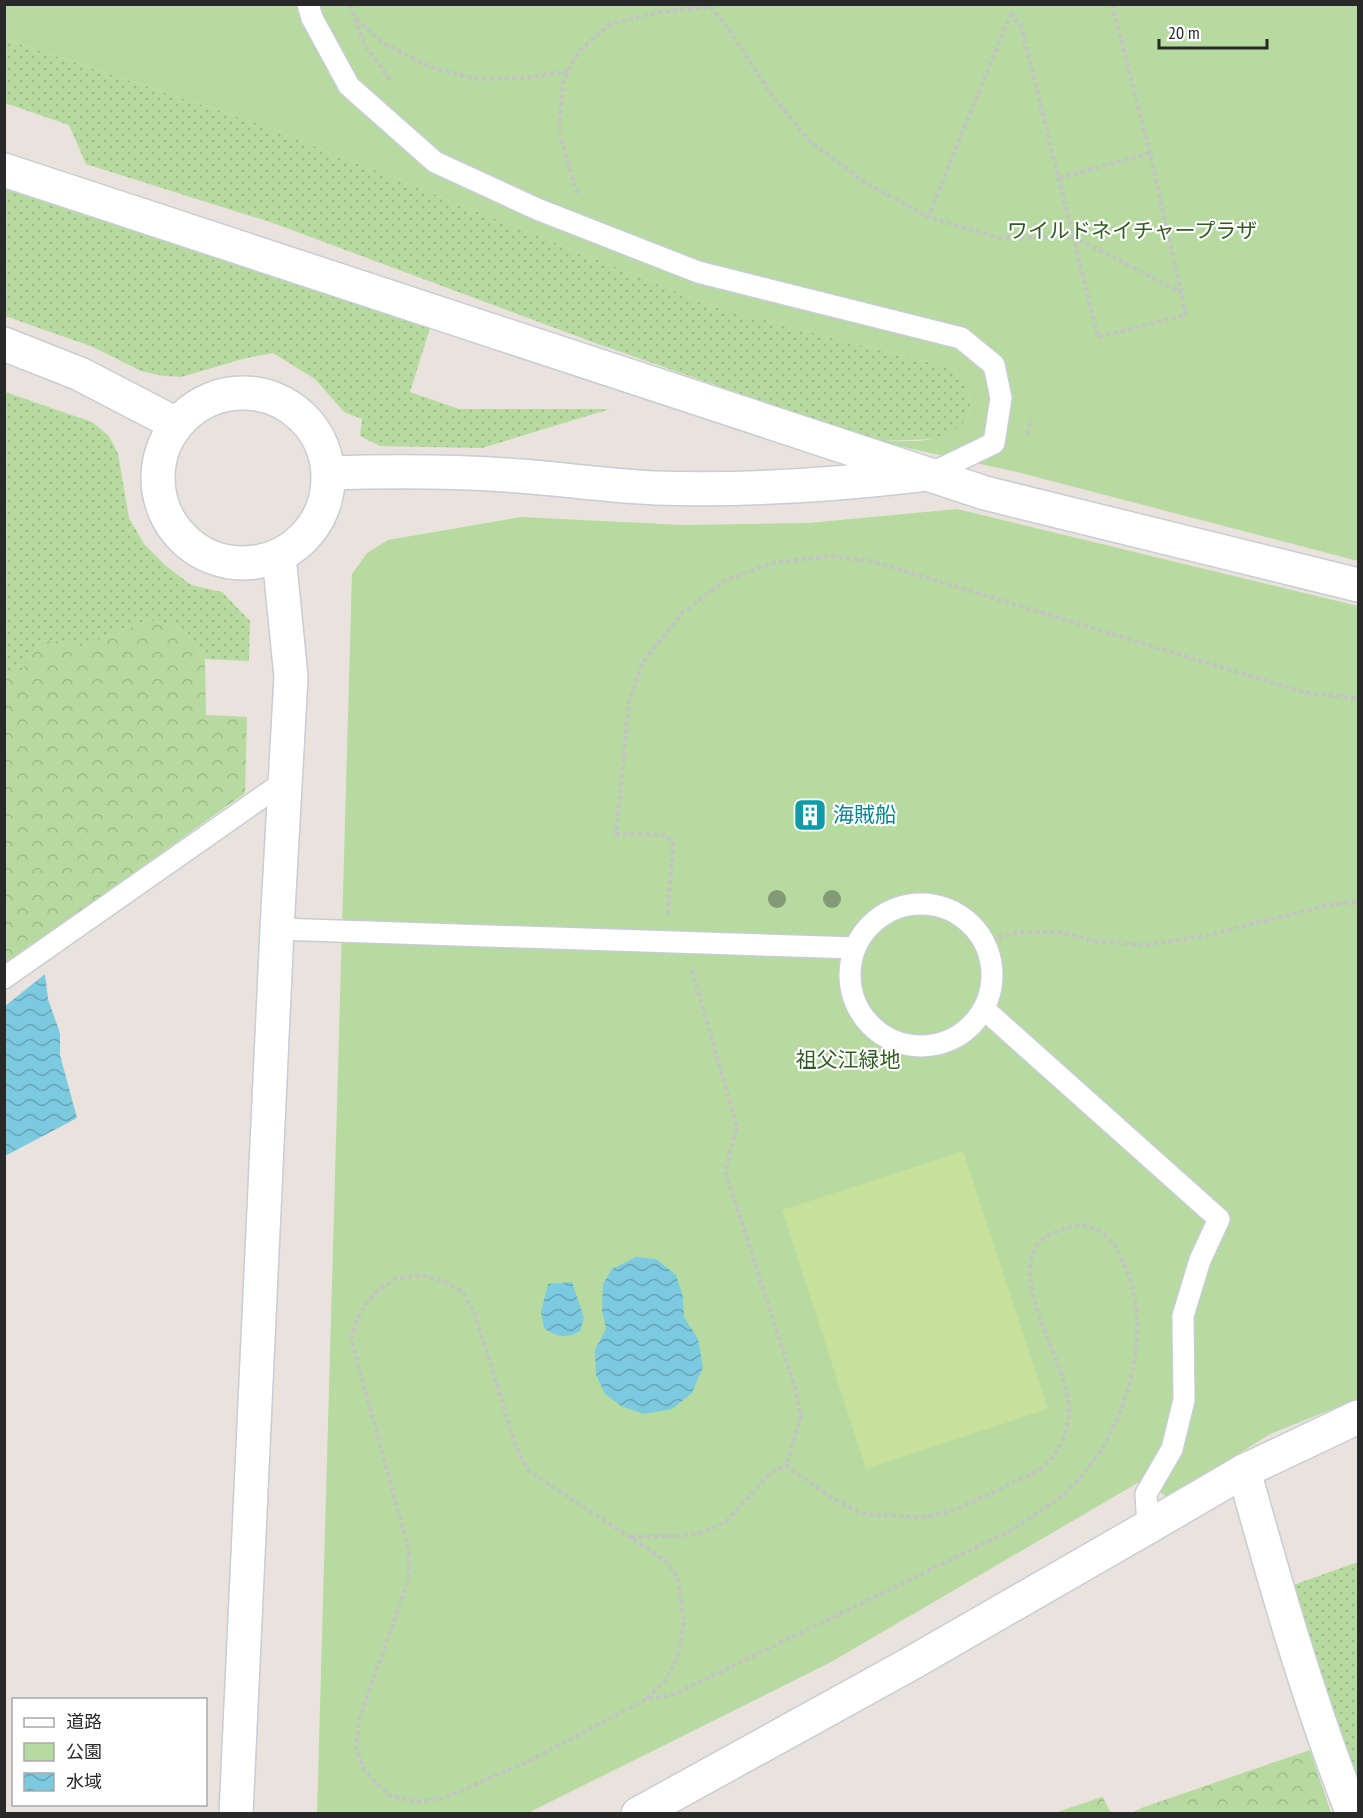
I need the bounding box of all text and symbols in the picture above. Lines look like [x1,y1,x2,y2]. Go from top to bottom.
scale bar [1159,12,1267,50]
text: 20 m [1168,21,1200,44]
park label: ワイルドネイチャープラザ [1007,217,1257,244]
building icon: 海賊船 [792,797,828,833]
place label: 海賊船 [833,801,896,828]
park label: 祖父江緑地 [796,1046,901,1073]
legend [12,1698,207,1806]
text: 道路 [66,1710,102,1733]
text: 公園 [66,1740,102,1763]
text: 水域 [66,1770,102,1793]

